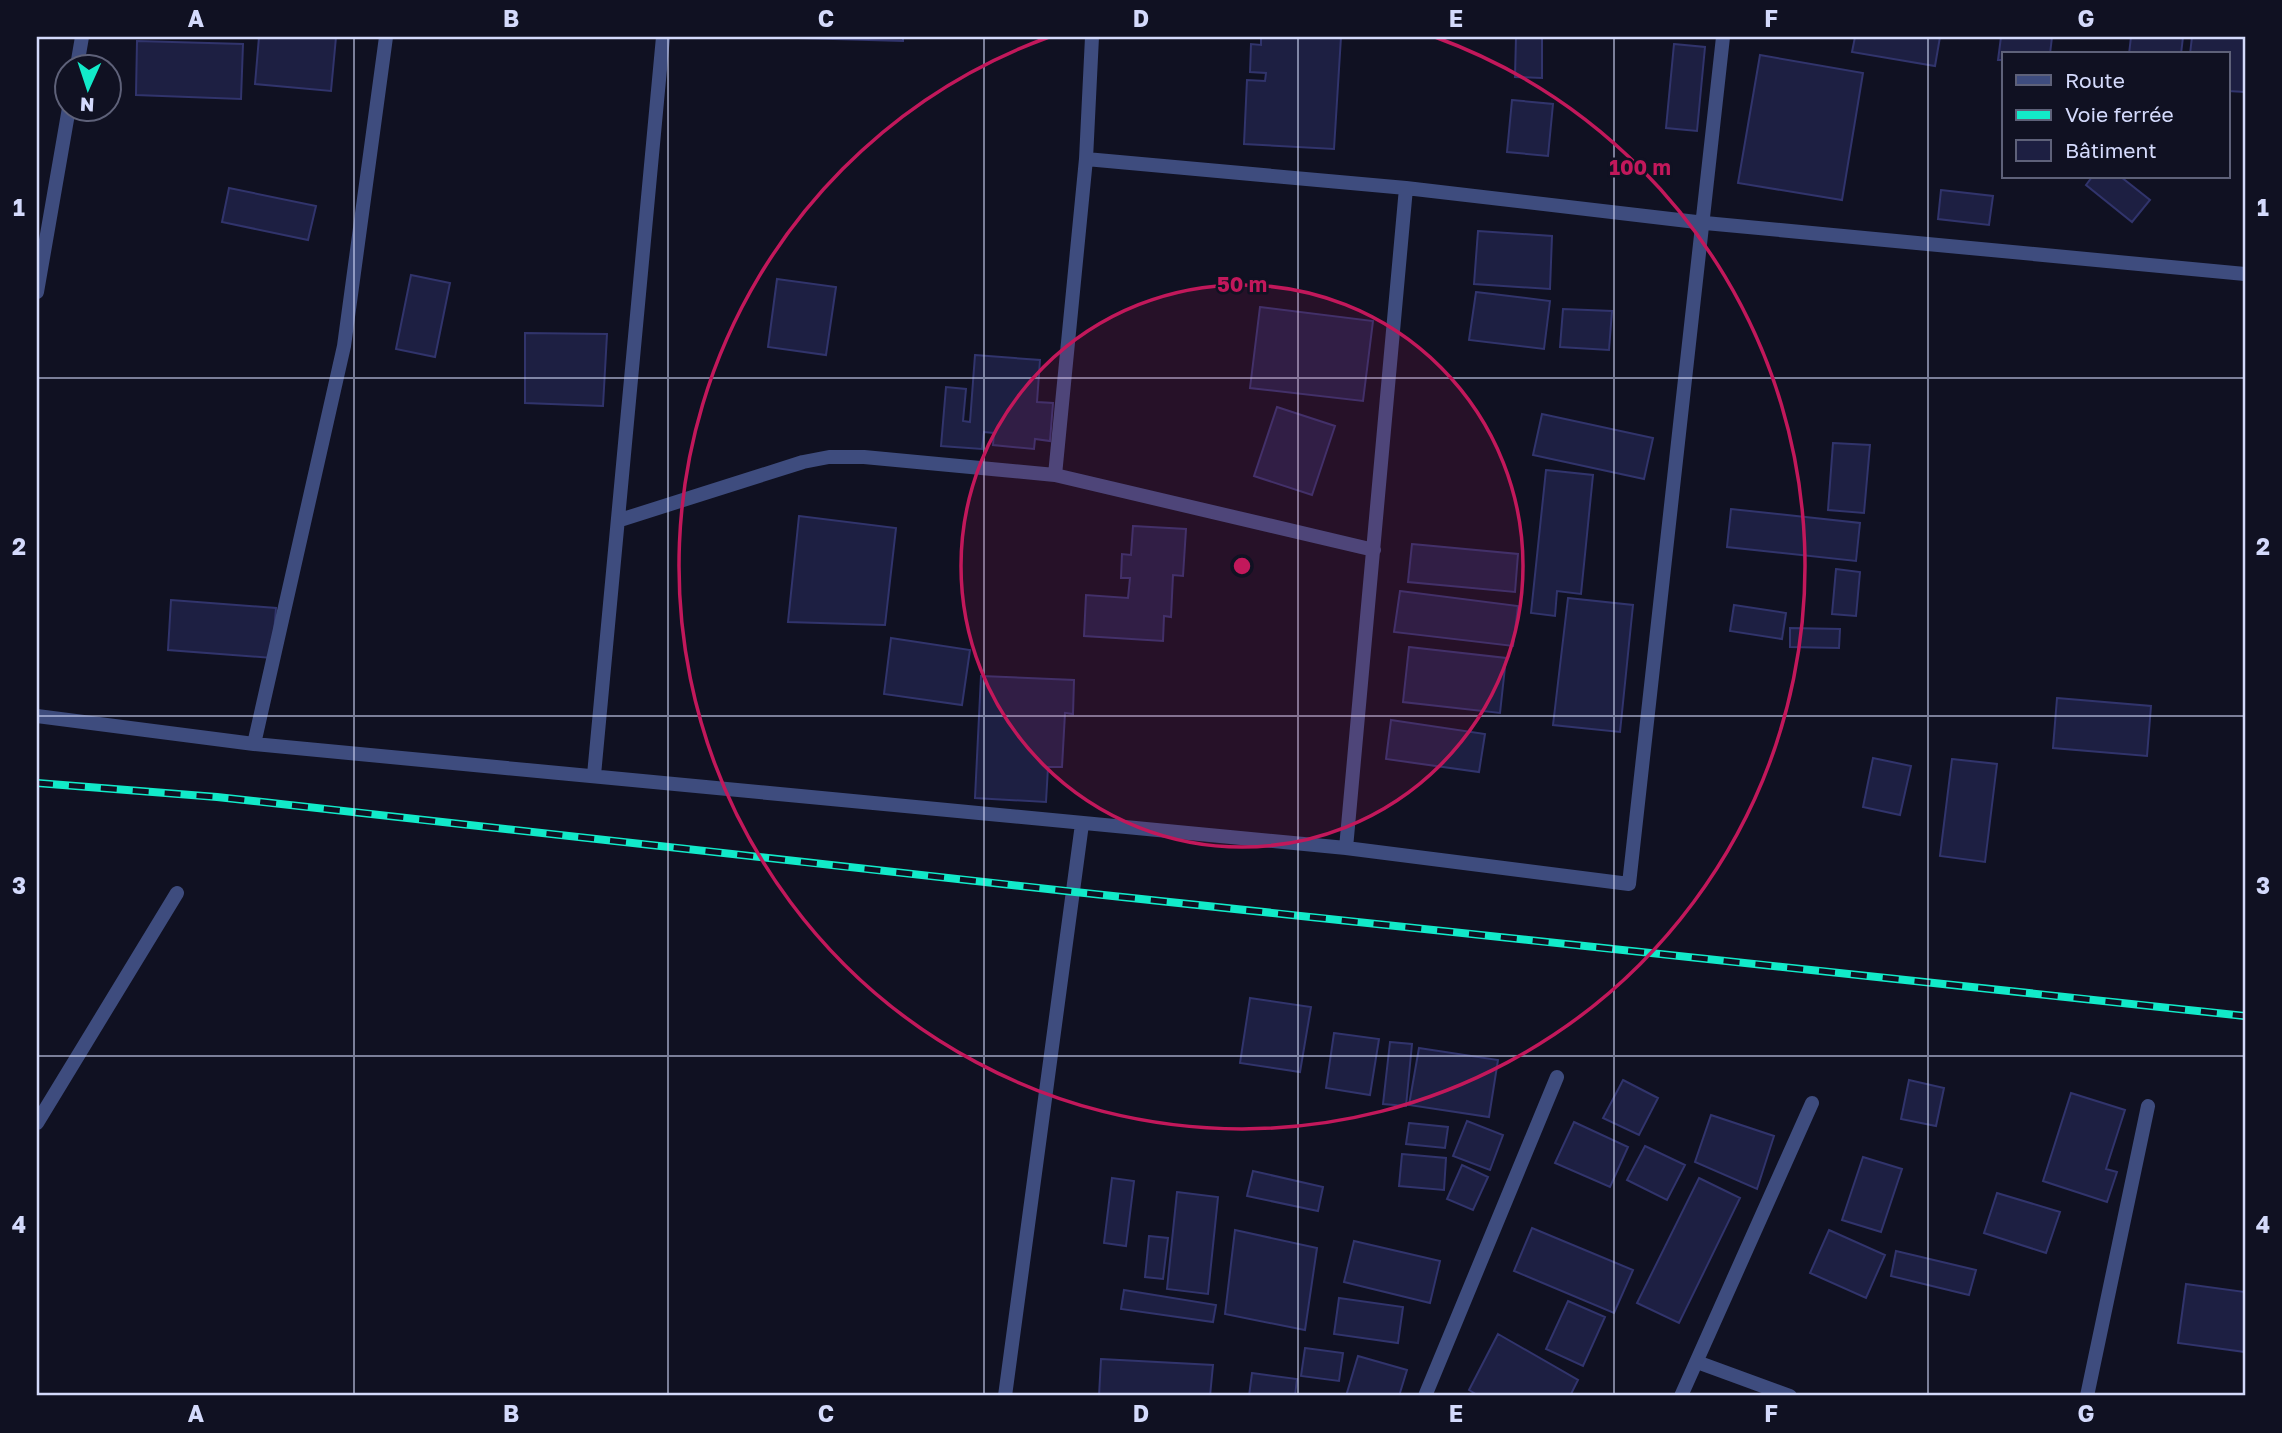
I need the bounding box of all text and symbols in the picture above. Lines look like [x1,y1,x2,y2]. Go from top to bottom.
text: A [188,4,205,32]
text: B [503,4,519,32]
text: C [818,4,834,32]
text: D [1133,4,1149,32]
text: E [1449,4,1463,32]
text: F [1764,4,1778,32]
text: G [2078,4,2094,32]
north arrow [52,52,122,122]
legend [2002,52,2230,178]
text: Route [2065,67,2125,93]
text: N [79,94,95,117]
text: Voie ferrée [2065,101,2174,127]
text: Bâtiment [2065,137,2157,163]
text: 100 m [1609,154,1671,180]
text: 1 [13,193,25,221]
text: 1 [2257,193,2269,221]
text: 50 m [1217,271,1267,297]
text: 2 [12,532,26,560]
text: 2 [2256,532,2270,560]
centre of rings [1230,554,1254,578]
text: 3 [12,871,26,899]
text: 3 [2256,871,2270,899]
text: 4 [12,1210,26,1238]
text: 4 [2256,1210,2270,1238]
text: A [188,1399,205,1427]
text: B [503,1399,519,1427]
text: C [818,1399,834,1427]
text: D [1133,1399,1149,1427]
text: E [1449,1399,1463,1427]
text: F [1764,1399,1778,1427]
text: G [2078,1399,2094,1427]

